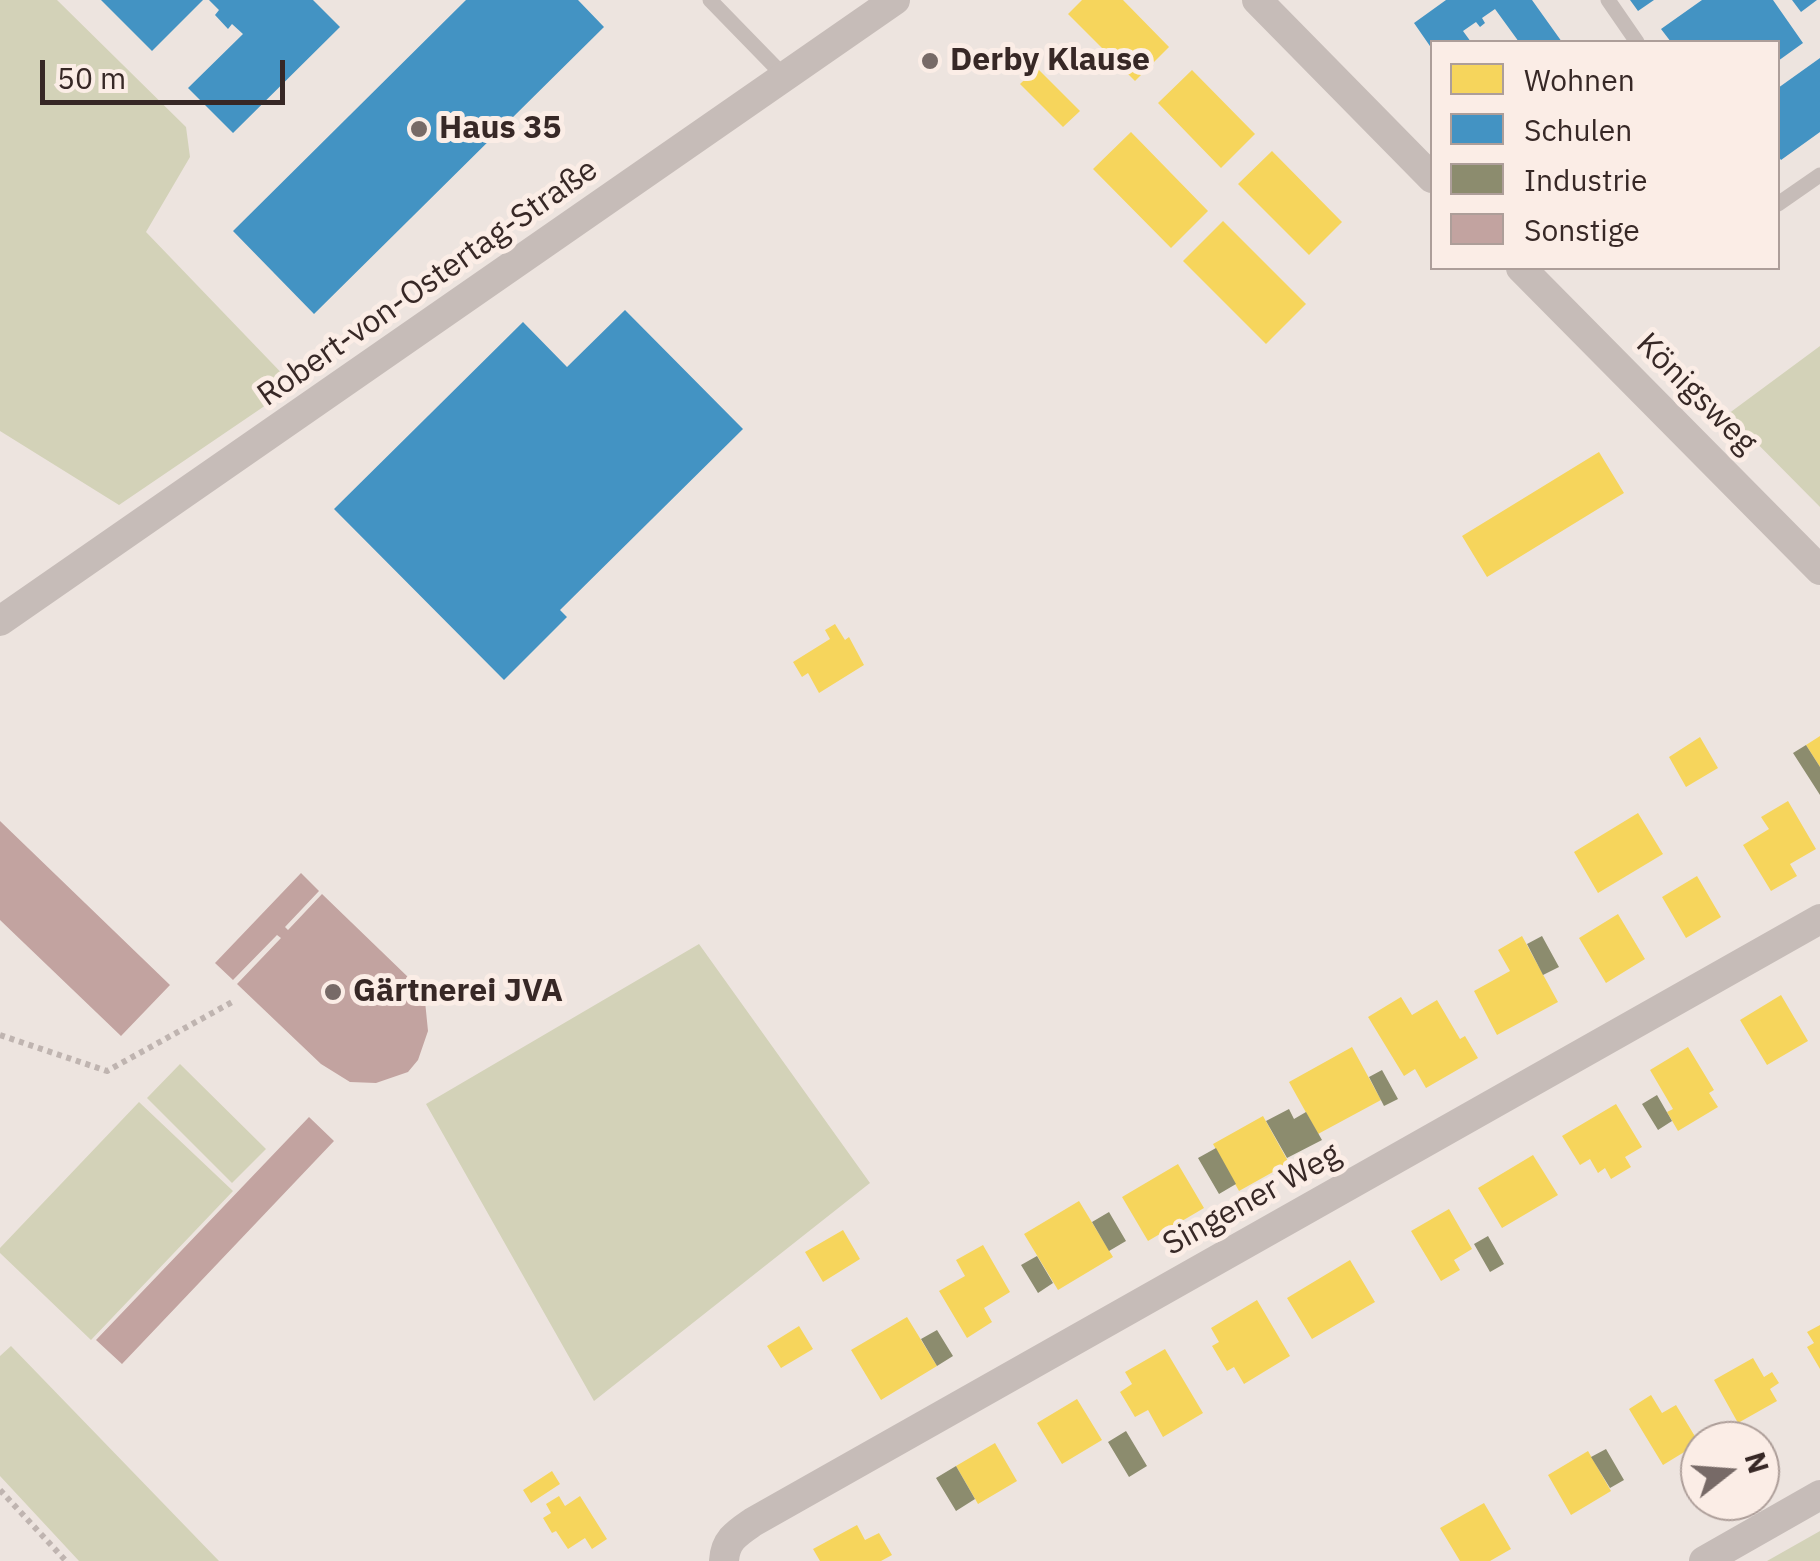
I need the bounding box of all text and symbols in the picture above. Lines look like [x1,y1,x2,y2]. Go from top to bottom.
scale bar [45,40,290,102]
legend [1430,40,1780,270]
place label: Derby Klause [950,42,1150,80]
marker: Derby Klause [919,50,941,72]
text: 50 m [57,58,126,97]
text: Wohnen [1524,60,1635,99]
place label: Haus 35 [439,110,562,148]
text: Schulen [1524,110,1632,149]
marker: Haus 35 [408,118,430,140]
street label: Robert-von-Ostertag-Straße [251,151,605,415]
text: Industrie [1524,160,1647,199]
text: Sonstige [1524,210,1640,249]
street label: Königsweg [1628,326,1764,462]
place label: Gärtnerei JVA [353,973,563,1011]
marker: Gärtnerei JVA [322,981,344,1003]
street label: Singener Weg [1157,1136,1347,1264]
north arrow [1680,1421,1780,1521]
text: N [1737,1448,1778,1478]

